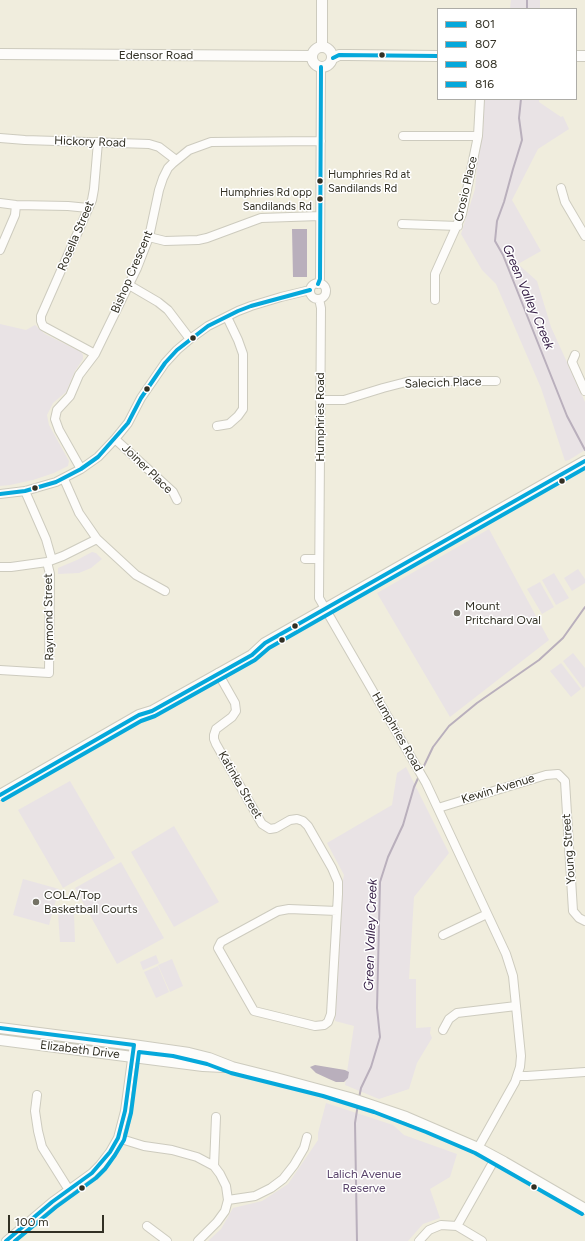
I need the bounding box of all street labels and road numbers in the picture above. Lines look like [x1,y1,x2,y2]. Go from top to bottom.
street label: Edensor Road [119,48,193,62]
street label: Hickory Road [54,134,126,150]
street label: Crosio Place [451,155,481,223]
street label: Rosella Street [55,199,97,273]
street label: Bishop Crescent [108,228,156,316]
street label: Humphries Road [313,372,327,462]
street label: Salecich Place [404,374,482,392]
street label: Joiner Place [119,441,175,497]
street label: Raymond Street [41,573,57,661]
street label: Humphries Road [368,690,426,774]
street label: Katinka Street [215,749,265,821]
street label: Kewin Avenue [460,771,536,807]
street label: Young Street [559,813,579,885]
street label: Elizabeth Drive [39,1038,121,1062]

